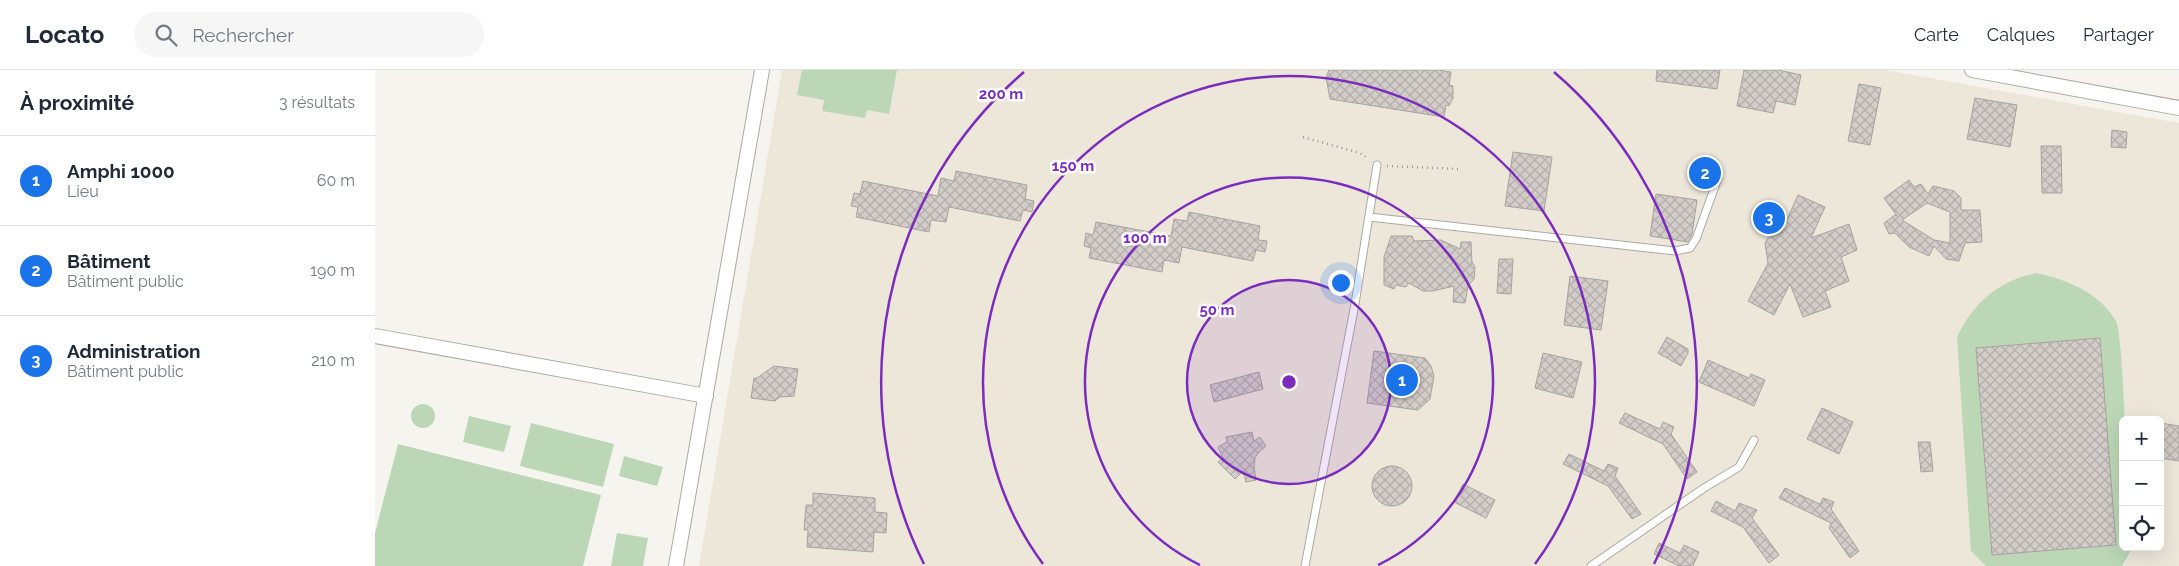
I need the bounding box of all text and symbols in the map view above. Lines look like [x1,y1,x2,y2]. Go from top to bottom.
search box [134,12,484,57]
text: Locato [25,20,104,49]
icon: search [152,21,180,49]
text: Rechercher [192,24,294,46]
text: Carte [1914,24,1959,45]
text: Calques [1987,24,2055,45]
text: Partager [2083,24,2154,45]
text: 200 m [979,85,1023,103]
text: À proximité [20,90,134,115]
text: 3 résultats [279,93,355,112]
pin: 2 [1689,154,1721,192]
text: 150 m [1052,157,1094,175]
text: Amphi 1000 [67,160,175,182]
text: 1 [32,171,40,190]
text: 60 m [317,171,355,190]
text: Lieu [67,182,99,201]
pin: 3 [1753,199,1785,237]
text: 100 m [1123,229,1167,247]
text: Bâtiment [67,250,151,272]
text: 2 [31,261,41,280]
text: 190 m [310,261,355,280]
your location [1328,270,1354,296]
text: Bâtiment public [67,272,184,291]
text: 50 m [1199,301,1235,319]
text: Administration [67,340,200,362]
text: 3 [32,351,40,370]
text: 210 m [311,351,355,370]
pin: 1 [1386,361,1418,399]
text: Bâtiment public [67,362,184,381]
centre of rings [1280,373,1298,391]
map controls [2119,416,2164,551]
button: + [2119,416,2164,461]
button: − [2119,461,2164,506]
button: locate [2119,506,2164,551]

